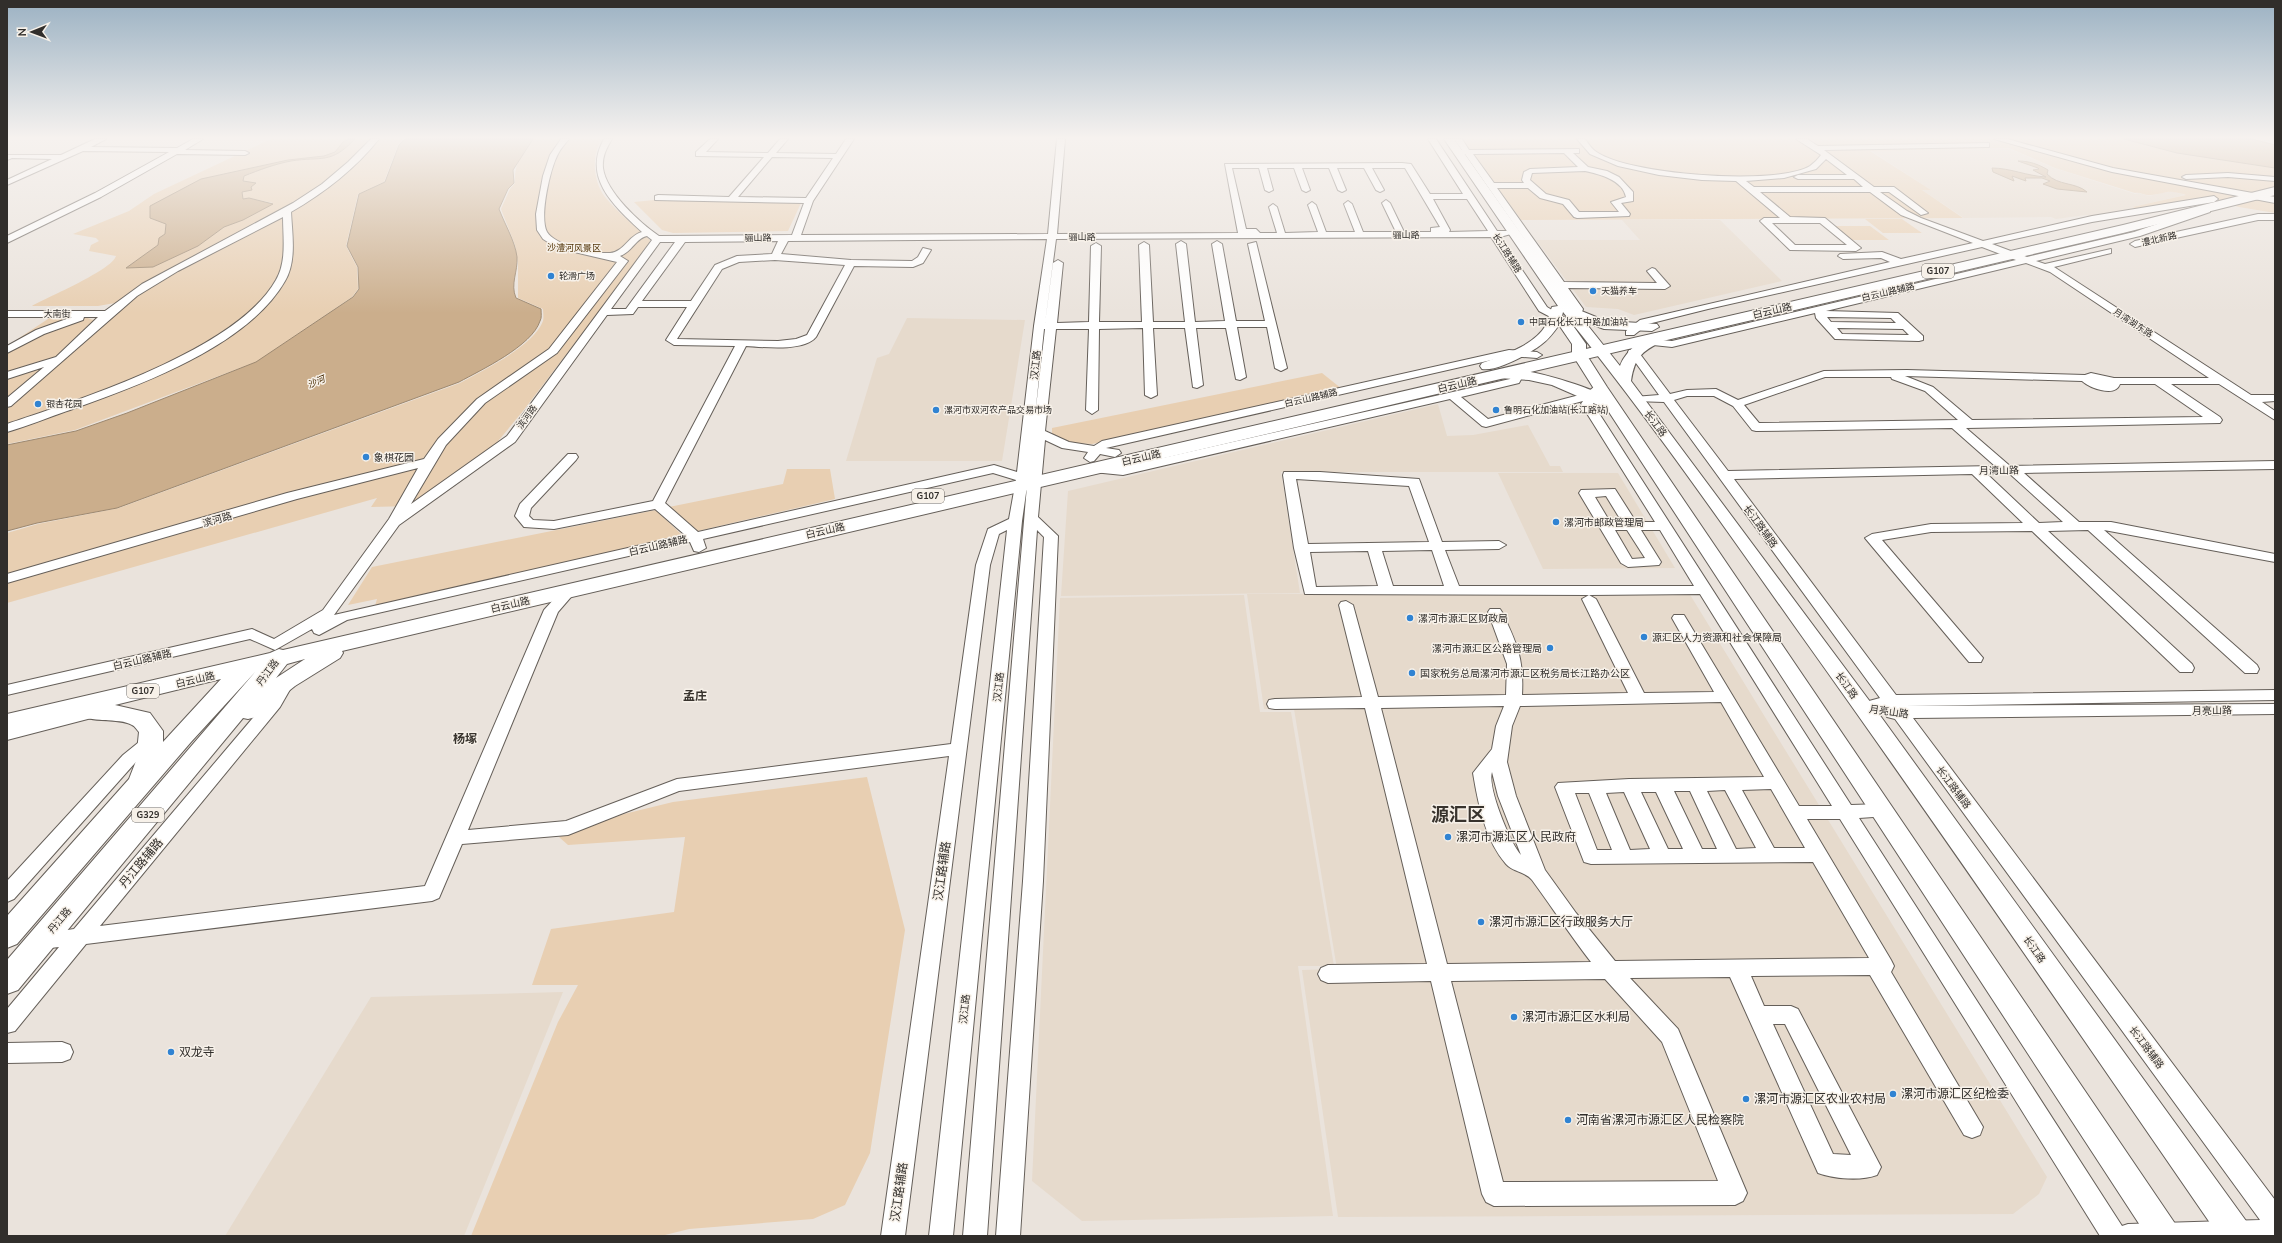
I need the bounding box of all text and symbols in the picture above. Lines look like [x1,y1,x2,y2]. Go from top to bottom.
north arrow [12,12,52,52]
text: N [15,28,30,36]
street label: 骊山路 [1392,229,1420,241]
street label: 澧北新路 [2140,229,2178,249]
street label: 骊山路 [1068,231,1096,243]
street label: 长江路辅路 [1490,231,1524,275]
street label: 骊山路 [744,232,772,244]
park label: 沙澧河风景区 [547,242,601,254]
road number: G107 [1922,264,1954,278]
place label: 轮滑广场 [559,270,595,282]
marker: 轮滑广场 [546,271,556,281]
street label: 白云山路辅路 [1860,280,1916,304]
place label: 天猫养车 [1601,285,1637,297]
marker: 天猫养车 [1588,286,1598,296]
street label: 白云山路 [1751,300,1793,322]
street label: 月湾湖东路 [2111,306,2155,340]
street label: 大南街 [43,308,71,320]
place label: 中国石化长江中路加油站 [1529,316,1628,328]
marker: 中国石化长江中路加油站 [1516,317,1526,327]
street label: 汉江路 [1027,349,1045,381]
water label: 沙河 [305,372,328,391]
street label: 白云山路 [1436,374,1478,396]
street label: 白云山路辅路 [1283,386,1339,410]
place label: 银杏花园 [46,398,82,410]
marker: 银杏花园 [33,399,43,409]
street label: 滨河路 [514,403,540,431]
place label: 漯河市双河农产品交易市场 [944,404,1052,416]
place label: 鲁明石化加油站(长江路站) [1504,404,1609,416]
marker: 漯河市双河农产品交易市场 [931,405,941,415]
marker: 鲁明石化加油站(长江路站) [1491,405,1501,415]
street label: 长江路 [1641,407,1670,440]
street label: 白云山路 [1120,447,1162,469]
place label: 象棋花园 [374,451,414,465]
marker: 象棋花园 [361,452,371,462]
street label: 月湾山路 [1979,464,2019,478]
road number: G107 [912,489,944,503]
street label: 长江路辅路 [1740,502,1781,551]
street label: 滨河路 [201,509,234,531]
place label: 漯河市邮政管理局 [1564,516,1644,530]
marker: 漯河市邮政管理局 [1551,517,1561,527]
street label: 白云山路 [804,520,846,542]
street label: 白云山路辅路 [627,532,689,560]
street label: 白云山路 [489,594,531,616]
place label: 漯河市源汇区财政局 [1418,612,1508,626]
marker: 漯河市源汇区财政局 [1405,613,1415,623]
place label: 源汇区人力资源和社会保障局 [1652,631,1782,645]
marker: 源汇区人力资源和社会保障局 [1639,632,1649,642]
place label: 漯河市源汇区公路管理局 [1432,642,1542,656]
marker: 漯河市源汇区公路管理局 [1545,643,1555,653]
street label: 白云山路辅路 [111,646,173,674]
street label: 丹江路 [253,656,282,689]
place label: 国家税务总局漯河市源汇区税务局长江路办公区 [1420,667,1630,681]
marker: 国家税务总局漯河市源汇区税务局长江路办公区 [1407,668,1417,678]
street label: 白云山路 [174,669,216,691]
street label: 长江路 [1832,669,1861,702]
street label: 汉江路 [990,671,1008,703]
road number: G107 [127,684,159,698]
district label: 孟庄 [683,688,707,704]
street label: 月亮山路 [1868,702,1910,722]
street label: 月亮山路 [2192,704,2232,718]
district label: 杨塚 [453,731,477,747]
street label: 长江路辅路 [1933,763,1974,812]
district label: 源汇区 [1431,803,1485,827]
road number: G329 [132,808,164,822]
place label: 漯河市源汇区人民政府 [1456,829,1576,845]
marker: 漯河市源汇区人民政府 [1443,832,1453,842]
street label: 丹江路辅路 [116,835,166,891]
street label: 汉江路辅路 [930,840,954,902]
street label: 丹江路 [45,905,75,937]
place label: 漯河市源汇区行政服务大厅 [1489,914,1633,930]
marker: 漯河市源汇区行政服务大厅 [1476,917,1486,927]
street label: 长江路 [2020,933,2049,966]
street label: 汉江路 [956,993,974,1025]
place label: 漯河市源汇区水利局 [1522,1009,1630,1025]
marker: 漯河市源汇区水利局 [1509,1012,1519,1022]
street label: 长江路辅路 [2126,1023,2167,1072]
place label: 双龙寺 [179,1044,215,1060]
marker: 双龙寺 [166,1047,176,1057]
place label: 漯河市源汇区纪检委 [1901,1086,2009,1102]
marker: 漯河市源汇区纪检委 [1888,1089,1898,1099]
place label: 漯河市源汇区农业农村局 [1754,1091,1886,1107]
marker: 漯河市源汇区农业农村局 [1741,1094,1751,1104]
place label: 河南省漯河市源汇区人民检察院 [1576,1112,1744,1128]
marker: 河南省漯河市源汇区人民检察院 [1563,1115,1573,1125]
street label: 汉江路辅路 [887,1161,911,1223]

